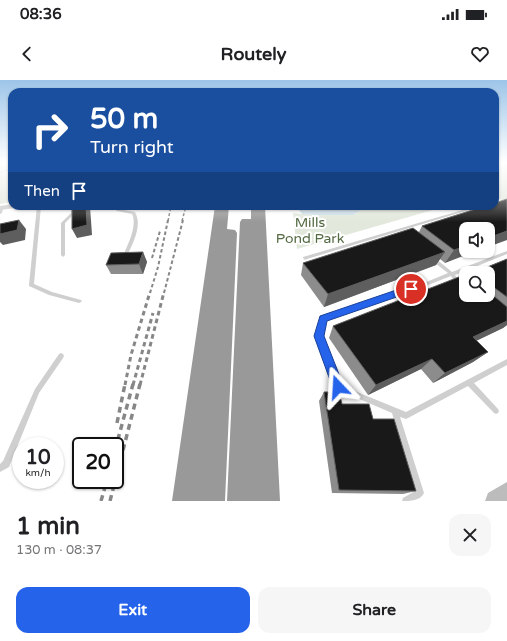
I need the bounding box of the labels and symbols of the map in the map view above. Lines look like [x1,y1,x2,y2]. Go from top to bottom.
park label: Mills Pond Park [276,214,345,247]
pin [394,272,428,306]
position arrow [317,366,359,408]
speed limit sign: 20 [72,437,124,489]

